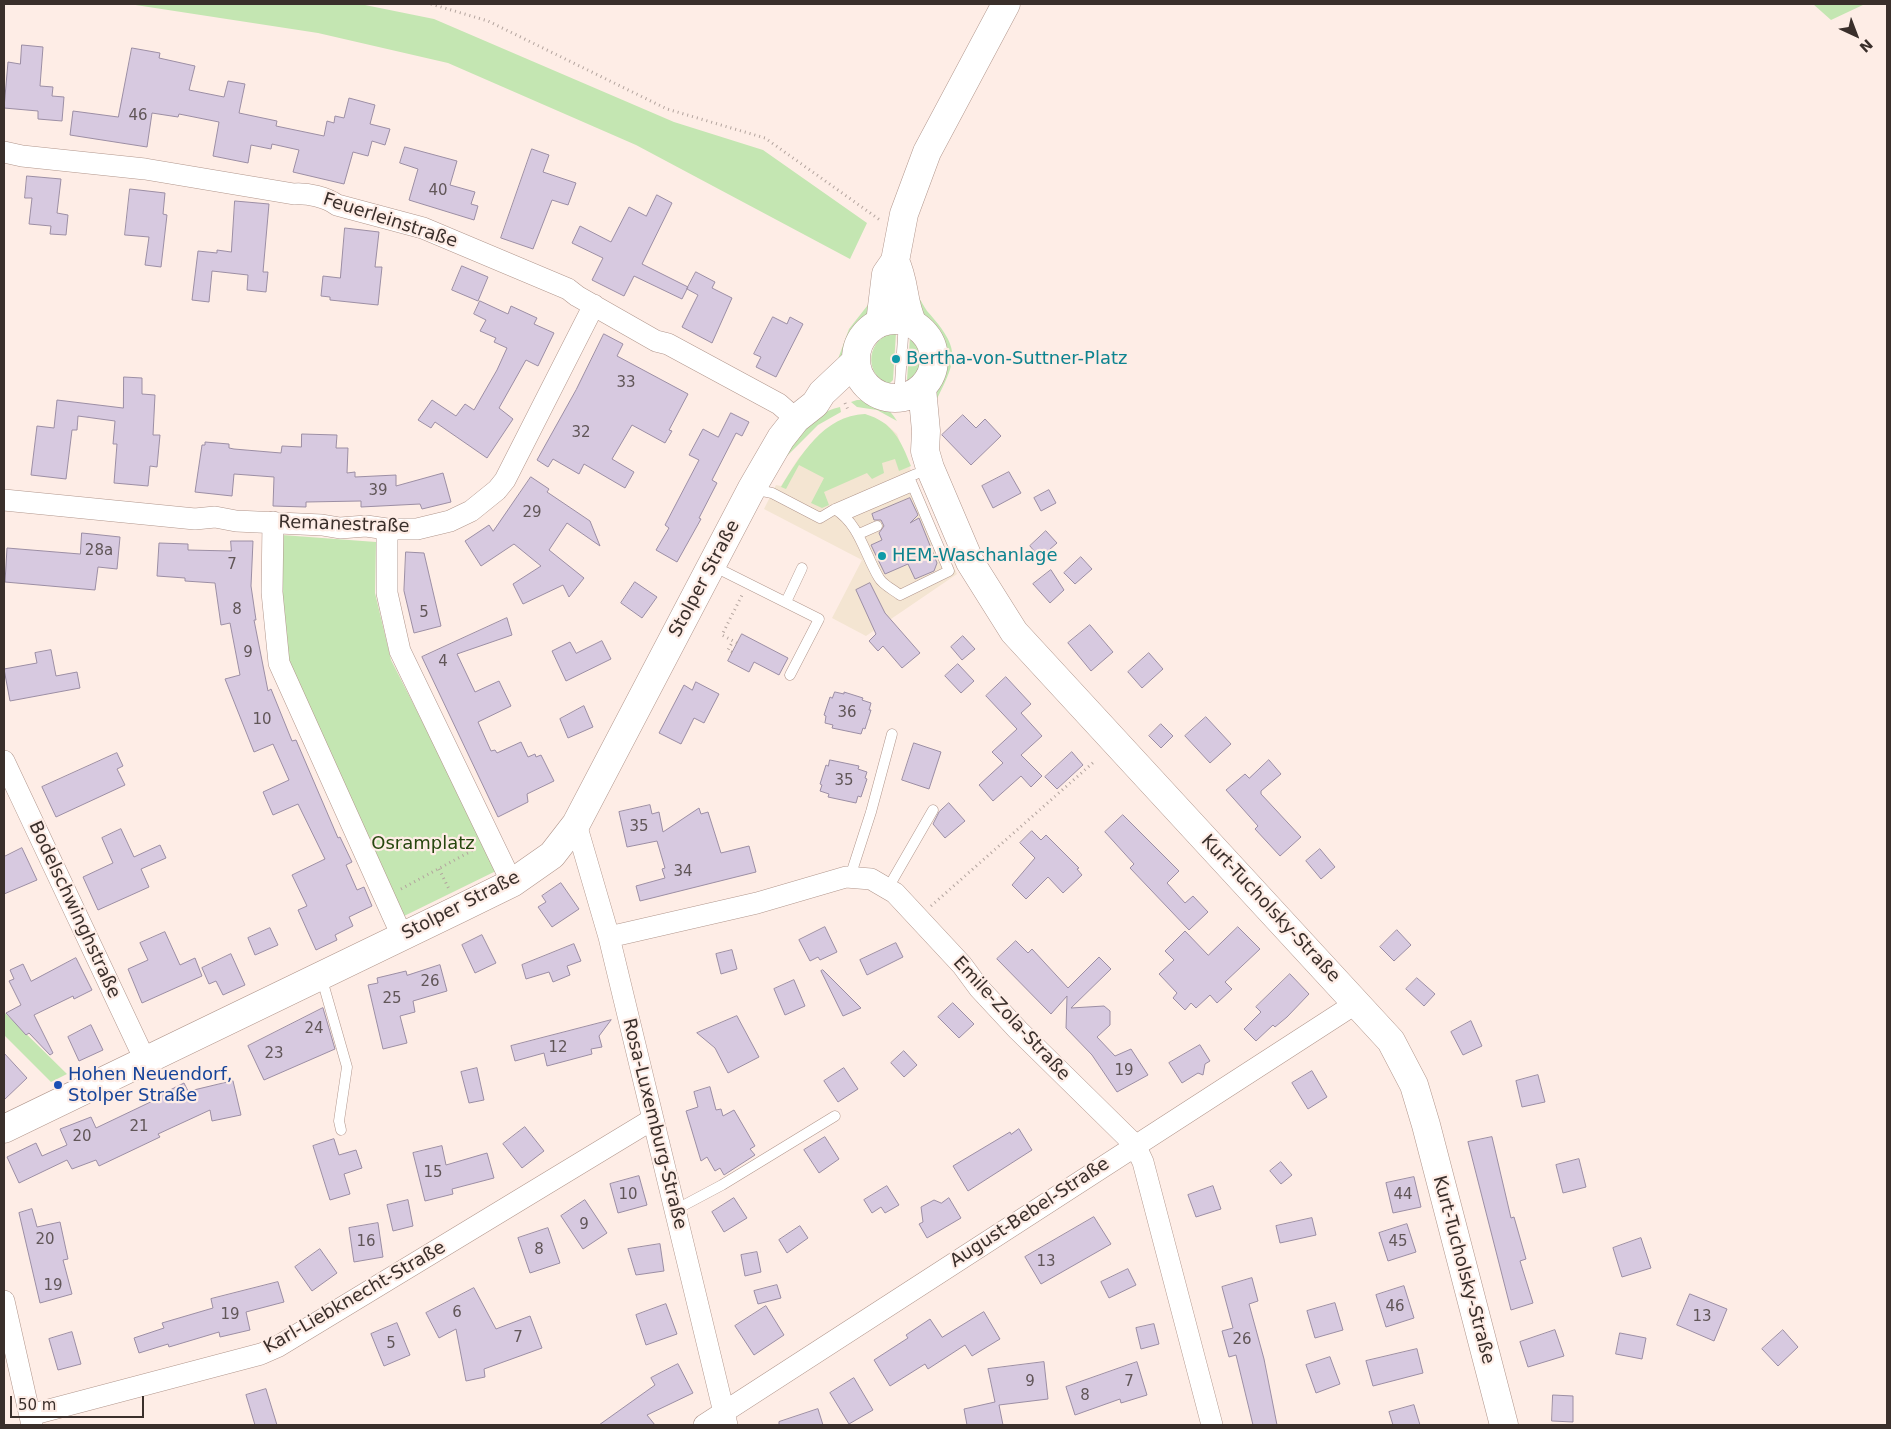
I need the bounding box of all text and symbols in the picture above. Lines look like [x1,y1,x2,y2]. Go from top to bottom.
north arrow [1831,10,1881,60]
text: N [1856,36,1876,56]
house number: 46 [128,107,148,125]
house number: 40 [428,182,448,200]
street label: Feuerleinstraße [320,189,460,253]
place label: Bertha-von-Suttner-Platz [906,348,1127,370]
marker: Bertha-von-Suttner-Platz [890,353,902,365]
house number: 33 [616,374,636,392]
house number: 32 [571,424,591,442]
house number: 39 [368,482,388,500]
house number: 29 [522,504,542,522]
street label: Remanestraße [278,512,410,538]
street label: Stolper Straße [665,517,745,641]
house number: 28a [85,542,113,560]
place label: HEM-Waschanlage [892,545,1058,567]
marker: HEM-Waschanlage [876,550,888,562]
house number: 7 [227,556,237,574]
house number: 8 [232,601,242,619]
house number: 5 [419,604,429,622]
house number: 9 [243,644,253,662]
house number: 4 [438,653,448,671]
house number: 36 [837,704,857,722]
house number: 10 [252,711,272,729]
house number: 35 [834,772,854,790]
street label: Bodelschwinghstraße [23,818,125,1002]
house number: 35 [629,818,649,836]
street label: Kurt-Tucholsky-Straße [1196,831,1344,987]
park label: Osramplatz [371,833,475,855]
house number: 34 [673,863,693,881]
street label: Stolper Straße [398,867,524,945]
street label: Emile-Zola-Straße [948,953,1074,1085]
house number: 26 [420,973,440,991]
house number: 25 [382,990,402,1008]
street label: Rosa-Luxemburg-Straße [617,1016,691,1232]
house number: 24 [304,1020,324,1038]
house number: 12 [548,1039,568,1057]
house number: 23 [264,1045,284,1063]
house number: 19 [1114,1062,1134,1080]
place label: Hohen Neuendorf, Stolper Straße [68,1064,232,1106]
marker: Hohen Neuendorf, Stolper Straße [52,1079,64,1091]
house number: 21 [129,1118,149,1136]
house number: 20 [72,1128,92,1146]
street label: August-Bebel-Straße [946,1153,1114,1273]
house number: 15 [423,1164,443,1182]
street label: Kurt-Tucholsky-Straße [1427,1174,1499,1366]
house number: 10 [618,1186,638,1204]
house number: 44 [1393,1186,1413,1204]
house number: 9 [579,1216,589,1234]
house number: 20 [35,1231,55,1249]
house number: 16 [356,1233,376,1251]
house number: 45 [1388,1233,1408,1251]
street label: Karl-Liebknecht-Straße [260,1237,450,1359]
house number: 8 [534,1241,544,1259]
house number: 13 [1036,1253,1056,1271]
house number: 19 [43,1277,63,1295]
house number: 46 [1385,1298,1405,1316]
house number: 6 [452,1304,462,1322]
house number: 19 [220,1306,240,1324]
house number: 13 [1692,1308,1712,1326]
house number: 7 [513,1329,523,1347]
house number: 26 [1232,1331,1252,1349]
house number: 5 [386,1335,396,1353]
house number: 9 [1025,1373,1035,1391]
house number: 7 [1124,1373,1134,1391]
scale bar [12,1386,146,1418]
house number: 8 [1080,1387,1090,1405]
text: 50 m [18,1396,56,1414]

